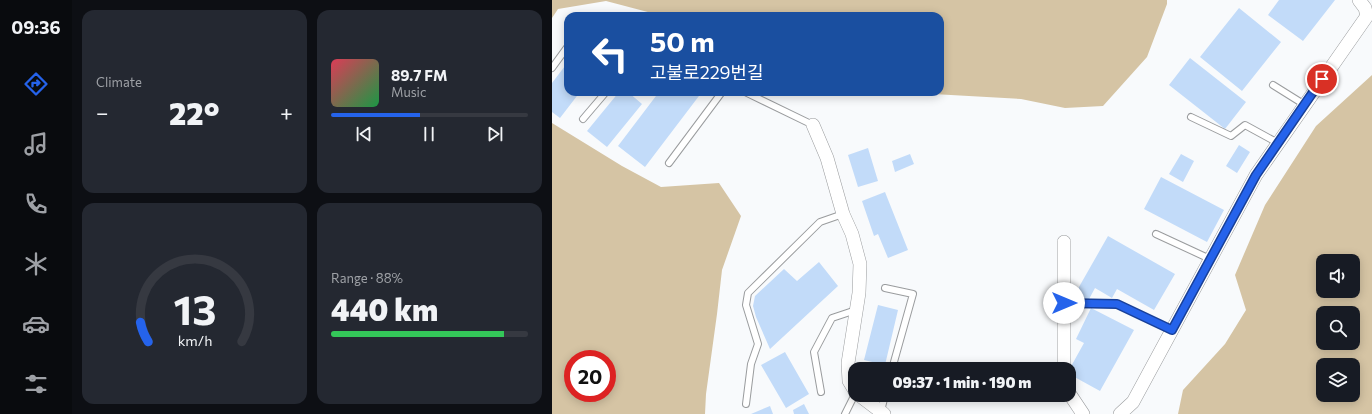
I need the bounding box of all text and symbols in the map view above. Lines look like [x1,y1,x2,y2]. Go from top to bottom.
text: 09:36 [11,16,61,38]
text: 50 m [650,24,715,58]
icon: left [584,28,636,80]
text: 고불로229번길 [650,61,764,83]
pin [1305,62,1339,96]
text: 89.7 FM [391,66,447,84]
icon: arrive [1311,68,1333,90]
icon: directions [22,70,50,98]
text: Climate [96,74,142,90]
text: Music [391,84,426,100]
text: 22° [169,94,220,131]
text: − [96,99,109,126]
text: + [280,99,293,126]
icon: previous [353,123,375,145]
icon: pause [418,123,440,145]
icon: next [484,123,506,145]
icon: music [22,130,50,158]
icon: phone [22,190,50,218]
icon: climate [22,250,50,278]
map controls [1316,254,1360,402]
button: sound [1316,254,1360,298]
text: Range · 88% [331,270,403,286]
text: 13 [173,282,216,333]
position arrow [1043,282,1085,324]
text: 440 km [331,290,438,327]
button: search [1316,306,1360,350]
icon: car [22,310,50,338]
text: km/h [177,330,212,348]
speed limit sign: 20 [564,350,616,402]
button: layers [1316,358,1360,402]
icon: filters [22,370,50,398]
text: 09:37 · 1 min · 190 m [893,373,1031,391]

